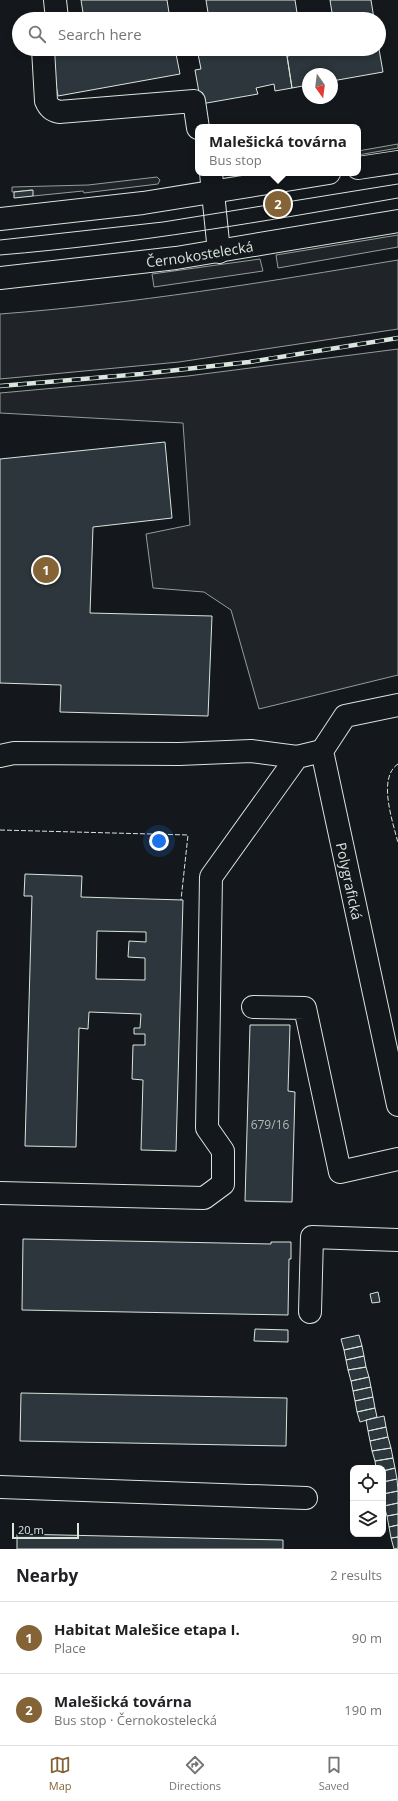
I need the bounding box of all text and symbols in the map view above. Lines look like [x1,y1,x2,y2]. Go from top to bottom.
search box [12,12,386,56]
icon: search [26,23,48,45]
text: Search here [58,24,142,44]
north arrow [302,68,338,104]
popup [195,124,361,176]
text: Malešická továrna [209,131,347,151]
text: Bus stop [209,151,262,169]
pin: 2 [265,189,291,219]
street label: Černokostelecká [145,236,254,271]
pin: 1 [33,555,59,585]
your location [149,831,169,851]
street label: Polygrafická [332,841,367,921]
house number: 679/16 [251,1116,289,1133]
map controls [350,1465,386,1537]
button: locate [350,1465,386,1501]
button: layers [350,1501,386,1537]
scale bar [12,1521,79,1540]
text: 20 m [18,1522,44,1537]
text: Nearby [16,1564,78,1587]
text: 2 results [330,1566,382,1584]
text: Habitat Malešice etapa I. [54,1619,240,1639]
text: 1 [25,1629,33,1647]
text: 90 m [352,1629,382,1647]
text: Place [54,1639,86,1657]
text: Malešická továrna [54,1691,192,1711]
text: 2 [25,1701,33,1719]
text: 190 m [344,1701,382,1719]
text: Bus stop · Černokostelecká [54,1711,217,1729]
tab: Map [49,1754,72,1793]
tab: Directions [169,1754,221,1793]
tab: Saved [319,1754,349,1793]

